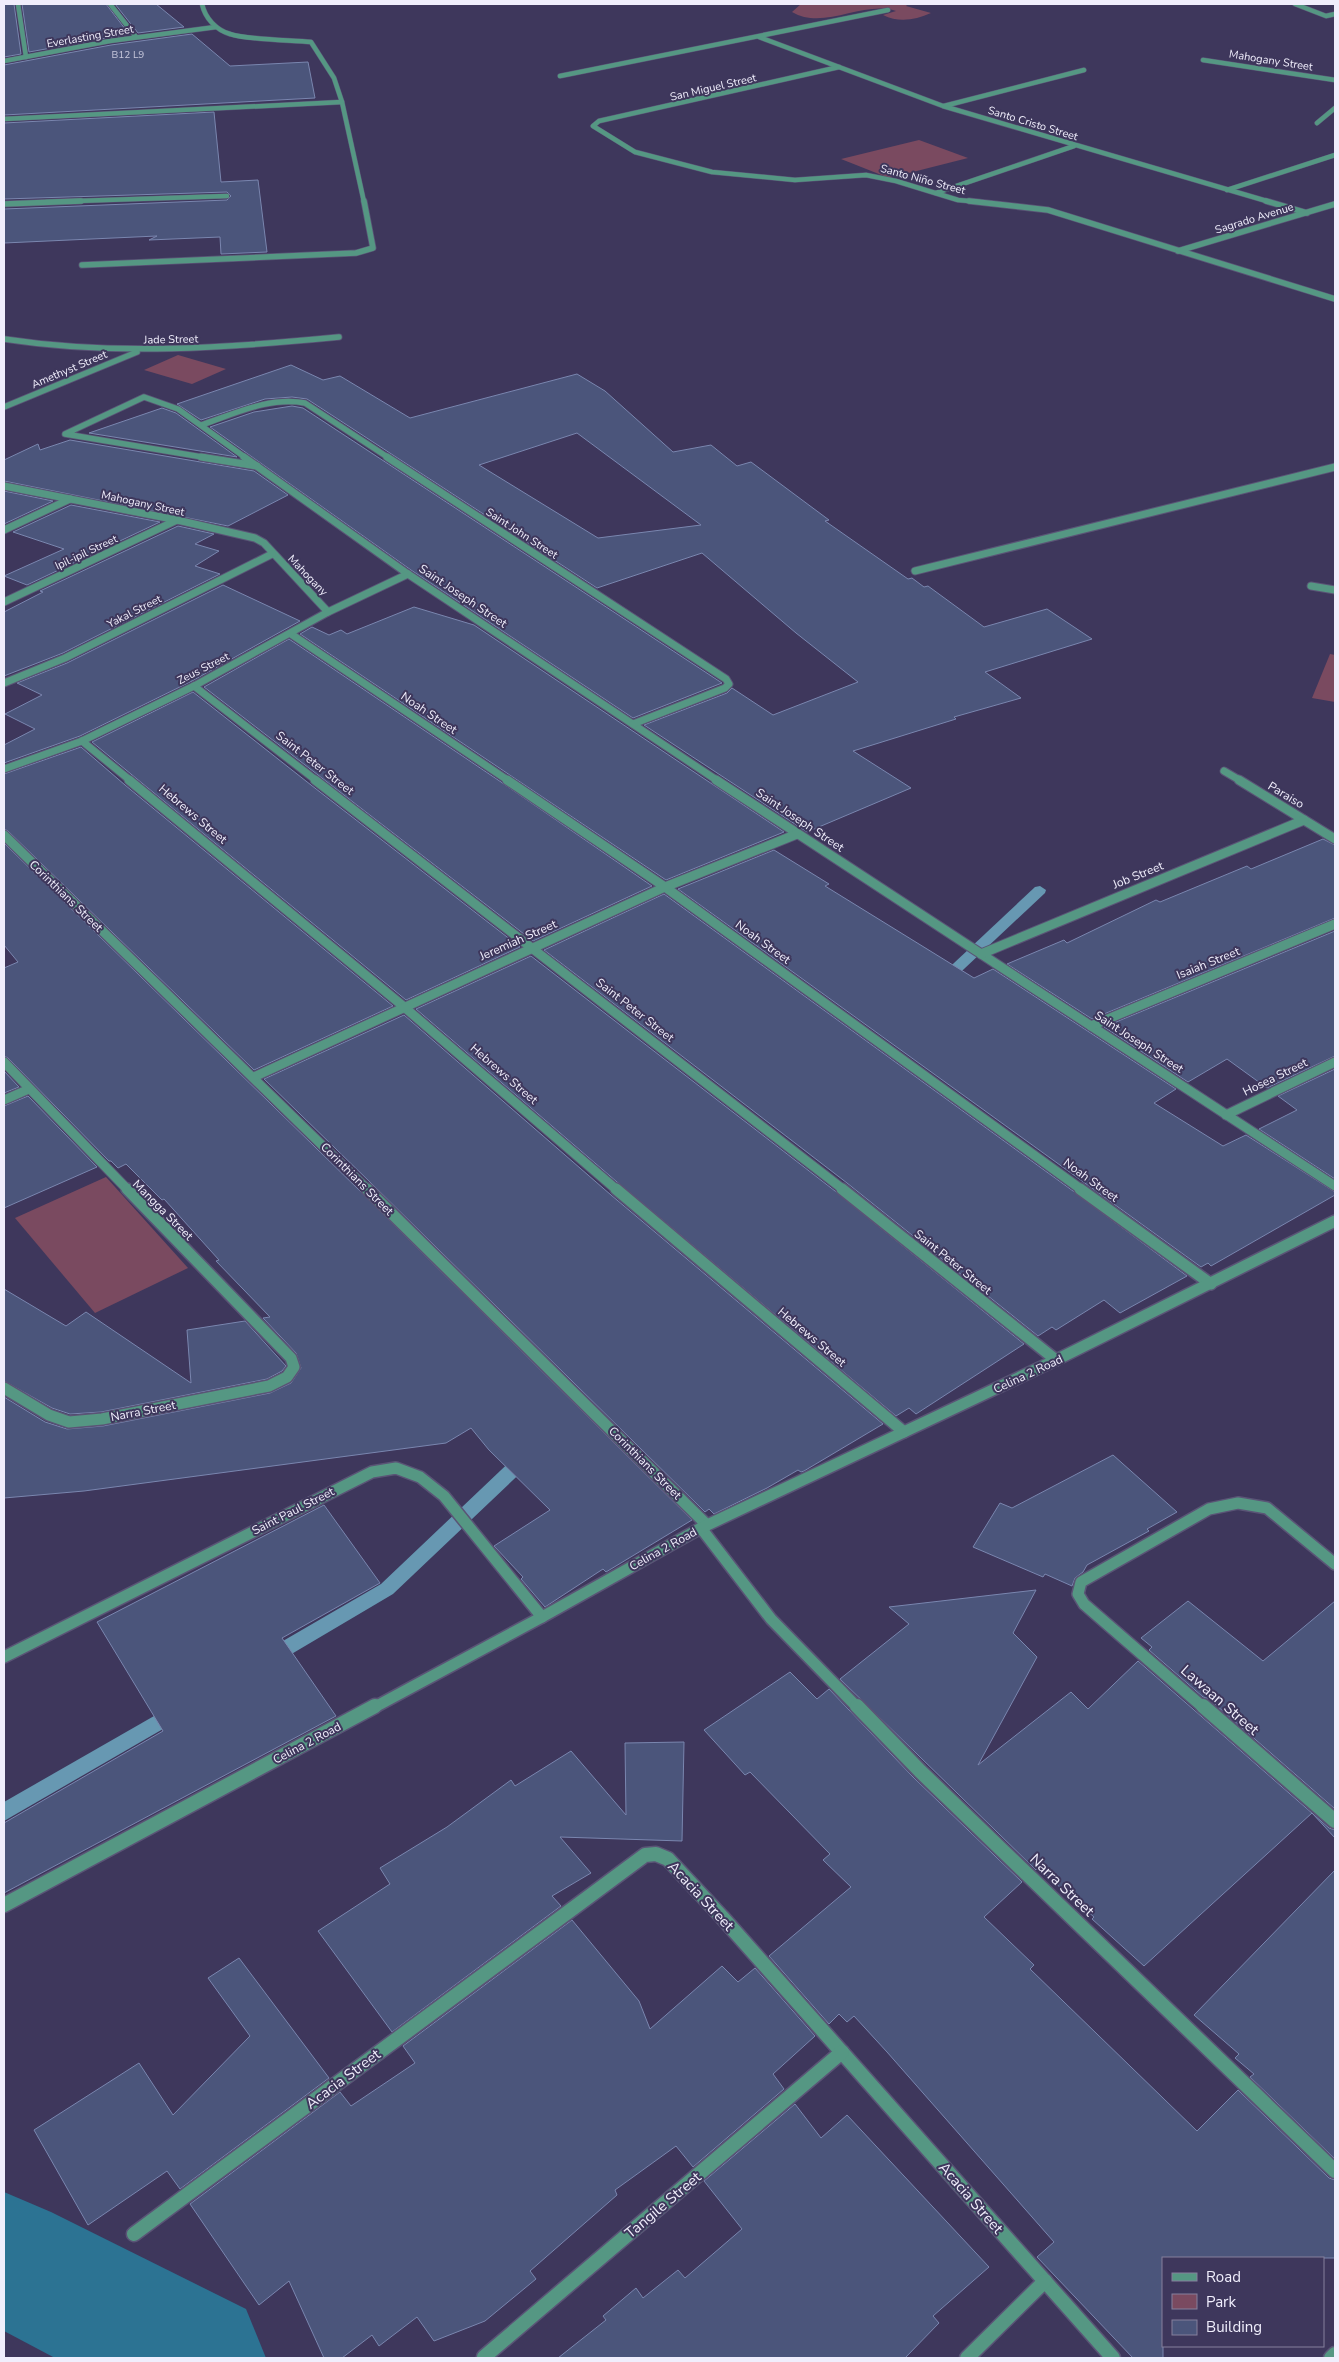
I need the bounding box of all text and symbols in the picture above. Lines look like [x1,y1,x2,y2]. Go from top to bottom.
street label: Everlasting Street [45,21,135,52]
street label: Mahogany Street [1228,46,1314,75]
house number: B12 L9 [112,48,144,62]
street label: San Miguel Street [668,70,758,105]
street label: Santo Cristo Street [986,103,1080,144]
street label: Santo Niño Street [879,161,967,198]
street label: Sagrado Avenue [1213,199,1295,238]
street label: Jade Street [143,332,199,347]
street label: Amethyst Street [29,347,109,392]
street label: Mahogany Street [100,487,186,520]
street label: Saint John Street [483,505,561,562]
street label: Ipil-ipil Street [53,531,120,573]
street label: Mahogany [284,552,331,599]
street label: Saint Joseph Street [416,561,511,632]
street label: Yakal Street [104,591,164,632]
street label: Zeus Street [175,649,232,688]
street label: Noah Street [398,688,461,738]
street label: Saint Peter Street [273,727,358,799]
street label: Paraiso [1265,778,1307,812]
street label: Hebrews Street [155,781,231,848]
street label: Saint Joseph Street [753,785,848,856]
street label: Corinthians Street [26,857,107,936]
street label: Job Street [1109,857,1166,893]
street label: Jeremiah Street [476,916,560,965]
street label: Noah Street [732,917,794,968]
street label: Isaiah Street [1174,943,1243,983]
street label: Saint Peter Street [593,974,678,1046]
street label: Saint Joseph Street [1091,1007,1187,1077]
street label: Hebrews Street [467,1040,542,1108]
street label: Hosea Street [1240,1054,1311,1100]
street label: Corinthians Street [317,1139,397,1219]
street label: Noah Street [1060,1155,1122,1206]
street label: Mangga Street [129,1176,197,1244]
street label: Saint Peter Street [911,1226,996,1299]
street label: Hebrews Street [774,1304,850,1371]
street label: Celina 2 Road [991,1351,1065,1397]
street label: Narra Street [109,1397,178,1425]
street label: Corinthians Street [605,1423,685,1503]
street label: Saint Paul Street [249,1483,338,1539]
street label: Celina 2 Road [626,1524,700,1574]
street label: Lawaan Street [1177,1660,1264,1740]
street label: Celina 2 Road [270,1718,344,1768]
street label: Narra Street [1025,1849,1099,1921]
street label: Acacia Street [663,1857,739,1936]
street label: Acacia Street [301,2044,385,2114]
street label: Acacia Street [934,2158,1008,2239]
street label: Tangile Street [621,2167,706,2243]
legend [1162,2257,1324,2347]
text: Road [1206,2267,1241,2287]
text: Park [1206,2292,1236,2312]
text: Building [1206,2317,1262,2337]

